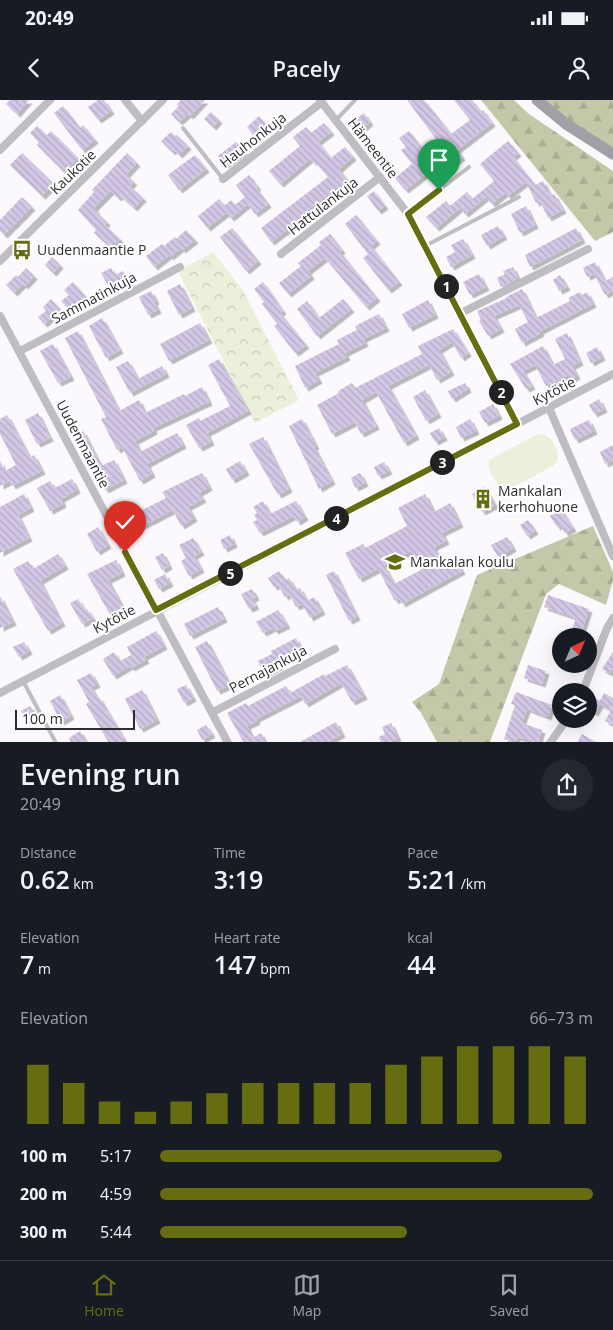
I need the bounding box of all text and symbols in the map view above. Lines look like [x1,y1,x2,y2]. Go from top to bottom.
text: 20:49 [25,5,74,31]
text: Pacely [273,53,340,83]
icon: back [20,54,48,82]
icon: person [565,54,593,82]
street label: Hauhonkuja [216,108,290,172]
street label: Hämeentie [344,114,403,182]
pin [418,139,460,190]
street label: Kaukotie [46,145,100,198]
icon: arrive [425,146,453,174]
street label: Hattulankuja [284,172,362,239]
bus stop icon: Uudenmaantie P [11,239,33,261]
place label: Uudenmaantie P [37,240,146,259]
street label: Sammatinkuja [48,267,140,328]
pin: 1 [434,274,458,298]
text: 1 [442,277,451,296]
street label: Kytötie [529,372,578,409]
pin: 2 [488,380,514,404]
text: 2 [497,383,506,402]
street label: Uudenmaantie [52,396,115,491]
pin: 3 [430,450,454,474]
text: 3 [438,453,447,472]
place label: Mankalan kerhohuone [498,481,578,516]
building icon: Mankalan kerhohuone [472,488,494,510]
pin [104,501,146,552]
pin: 4 [324,506,348,530]
icon: check [111,508,139,536]
text: 4 [332,509,341,528]
school or university icon: Mankalan koulu [384,551,406,573]
place label: Mankalan koulu [410,552,514,571]
pin: 5 [218,560,242,586]
text: 5 [226,564,235,583]
street label: Kytötie [89,599,138,638]
north arrow [552,628,598,672]
map controls [552,628,597,728]
street label: Pernajankuja [226,640,310,697]
button: layers [552,683,597,728]
scale bar [15,708,135,731]
text: 100 m [22,709,63,728]
text: Evening run [20,755,181,793]
button: share [541,759,593,811]
text: 20:49 [20,793,61,815]
text: Distance [20,843,76,862]
text: Time [214,843,246,862]
text: Pace [407,843,438,862]
text: 0.62 [20,862,70,896]
text: 3:19 [214,862,263,896]
text: 5:21 [407,862,457,896]
text: km [70,874,94,893]
text: /km [457,874,486,893]
text: Elevation [20,928,79,947]
text: Heart rate [214,928,280,947]
text: kcal [407,928,433,947]
text: 7 [20,947,34,981]
text: 147 [214,947,257,981]
text: 44 [407,947,436,981]
text: m [34,959,51,978]
text: bpm [257,959,290,978]
text: Elevation [20,1007,88,1029]
text: 66–73 m [529,1007,593,1029]
text: 100 m [20,1145,67,1167]
text: 5:17 [100,1145,132,1167]
text: 200 m [20,1183,67,1205]
text: 4:59 [100,1183,132,1205]
text: 300 m [20,1221,67,1243]
text: 5:44 [100,1221,132,1243]
tab: Home [84,1271,124,1320]
tab: Map [292,1271,321,1320]
tab: Saved [490,1271,529,1320]

